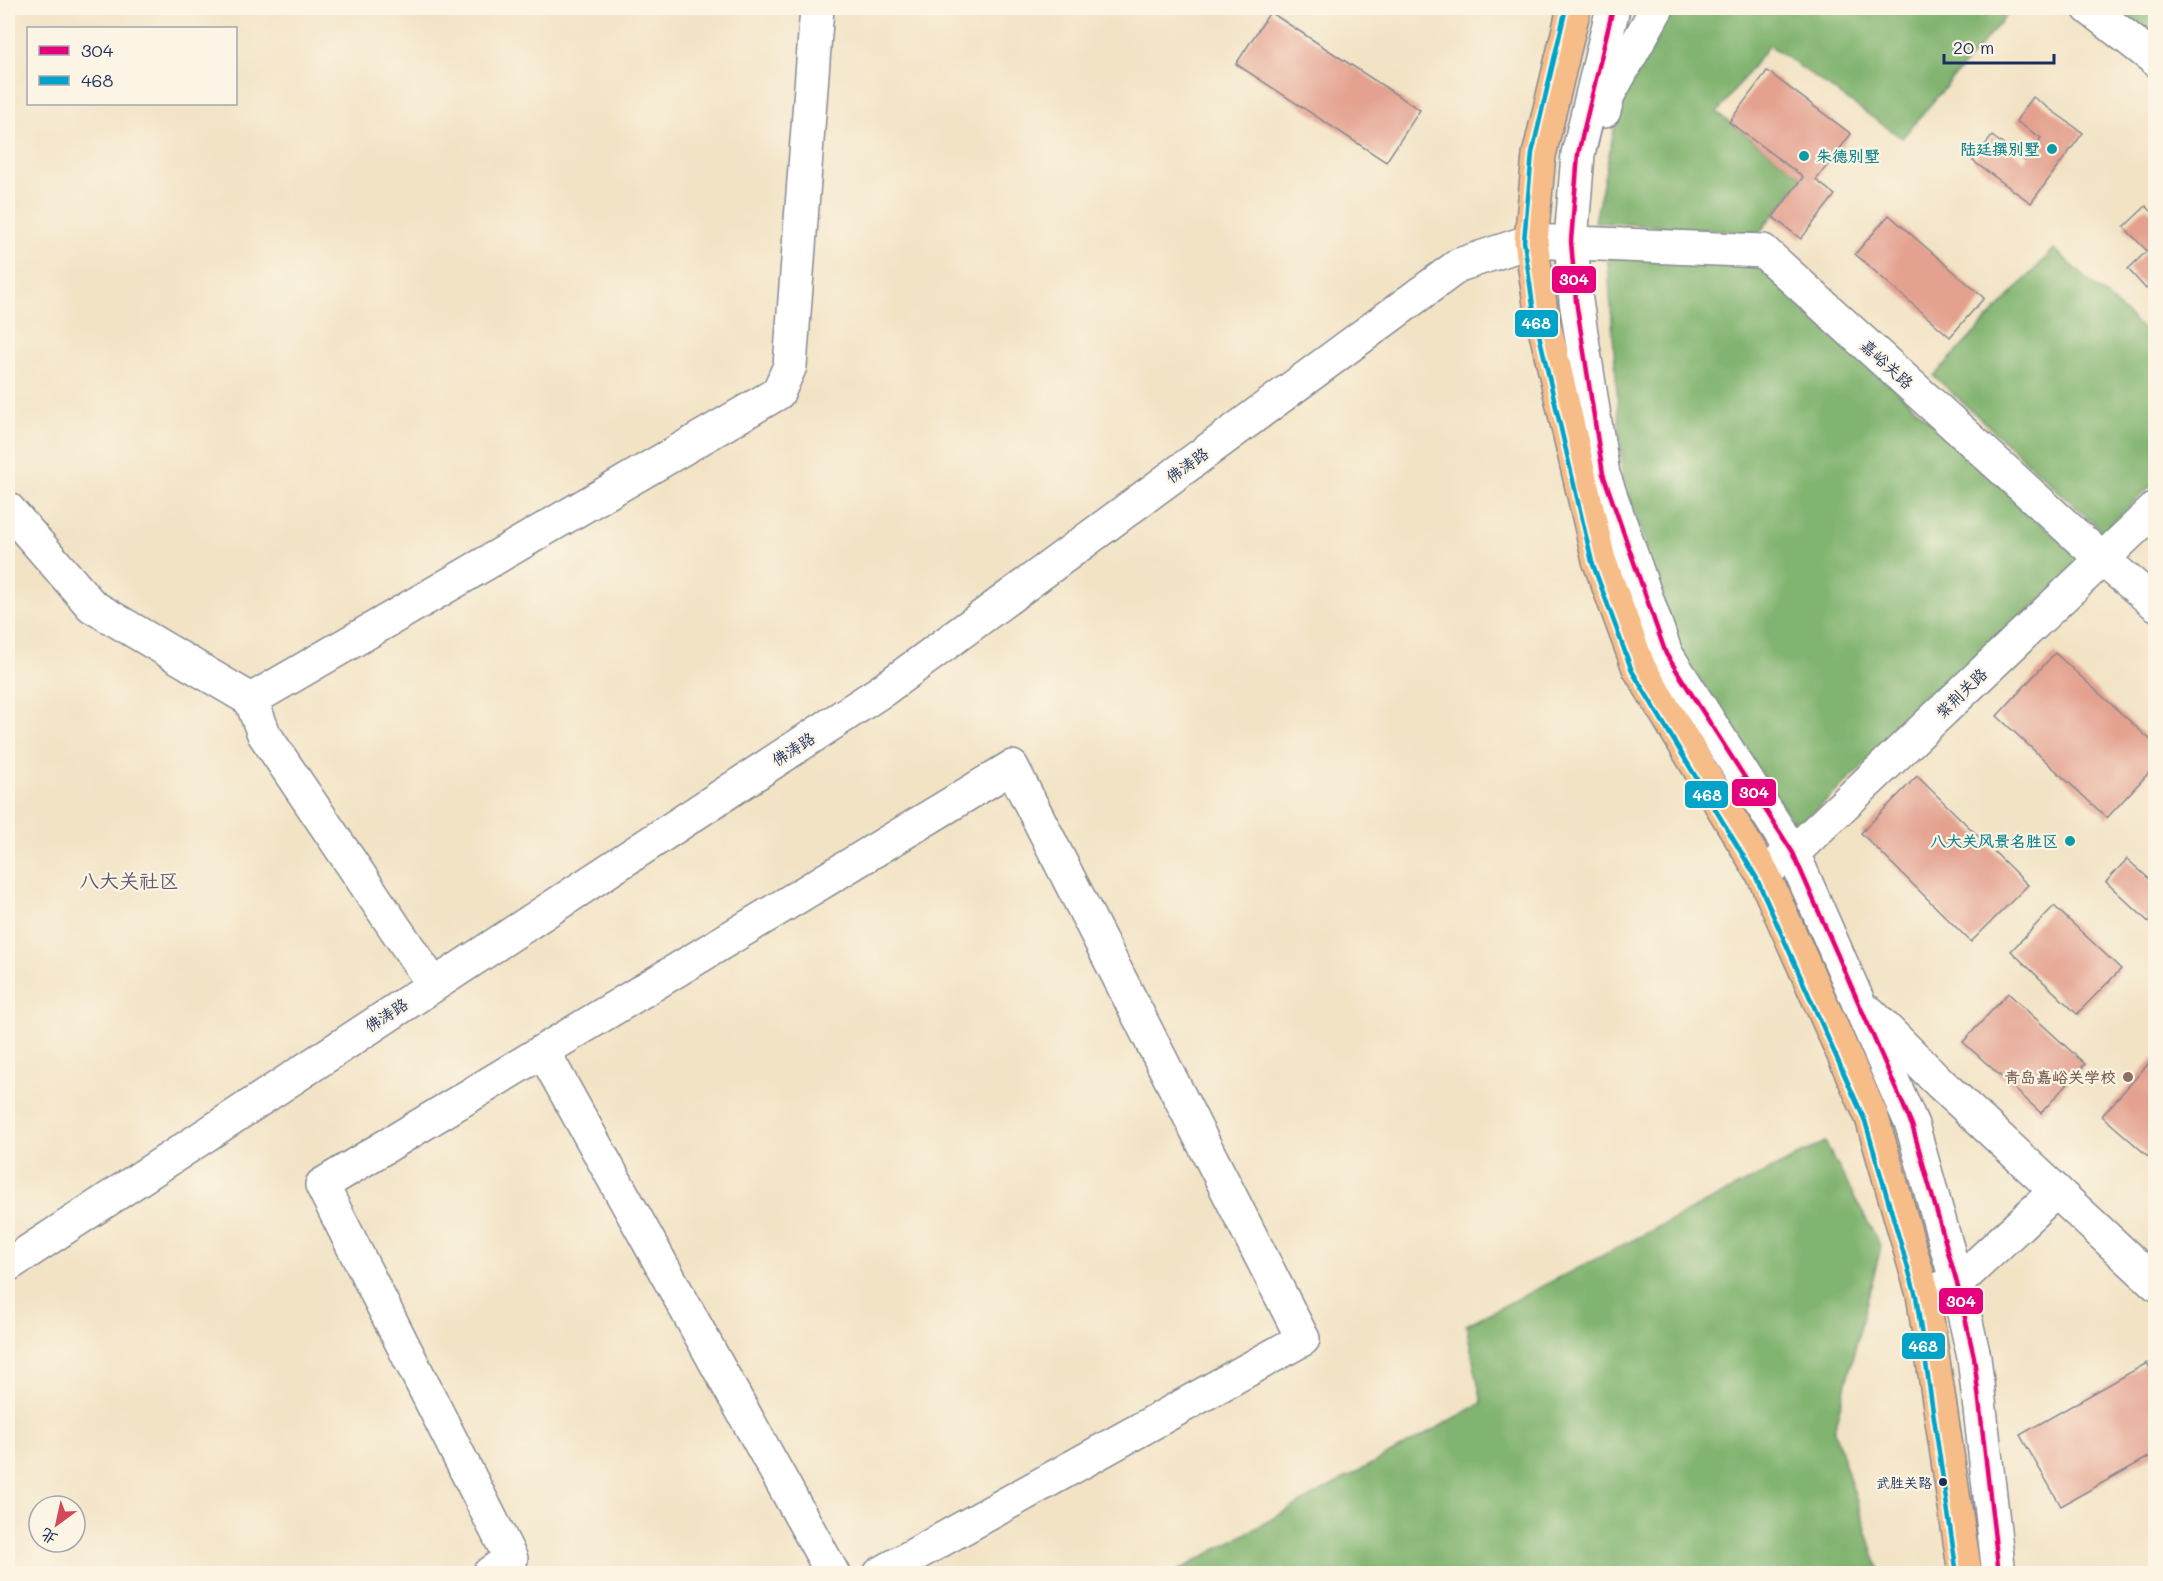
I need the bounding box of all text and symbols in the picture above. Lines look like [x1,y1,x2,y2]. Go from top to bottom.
legend [27,27,237,105]
scale bar [1944,27,2054,65]
text: 20 m [1953,35,1994,59]
text: 304 [81,38,114,62]
text: 468 [81,68,113,92]
place label: 陆廷撰别墅 [1960,138,2040,159]
marker: 陆廷撰别墅 [2045,142,2059,156]
place label: 朱德别墅 [1816,145,1880,166]
marker: 朱德别墅 [1797,149,1811,163]
line badge: 304 [1551,265,1597,294]
text: 304 [1559,268,1589,289]
line badge: 468 [1514,309,1559,338]
text: 468 [1521,312,1551,333]
street label: 嘉峪关路 [1857,334,1918,393]
street label: 佛涛路 [1161,442,1212,487]
street label: 紫荆关路 [1930,663,1991,722]
street label: 佛涛路 [767,727,819,770]
line badge: 304 [1731,778,1777,807]
line badge: 468 [1684,780,1729,809]
text: 304 [1739,781,1769,802]
text: 468 [1692,784,1722,805]
place label: 八大关风景名胜区 [1930,830,2058,851]
marker: 八大关风景名胜区 [2063,834,2077,848]
district label: 八大关社区 [79,867,179,893]
street label: 佛涛路 [360,993,412,1036]
place label: 青岛嘉峪关学校 [2004,1066,2116,1087]
marker: 青岛嘉峪关学校 [2121,1070,2135,1084]
line badge: 304 [1938,1287,1984,1315]
text: 304 [1946,1290,1976,1311]
line badge: 468 [1901,1332,1946,1360]
text: 468 [1908,1335,1938,1356]
place label: 武胜关路 [1876,1473,1932,1492]
marker: 武胜关路 [1937,1476,1949,1488]
north arrow [27,1494,87,1554]
text: 北 [36,1524,61,1550]

